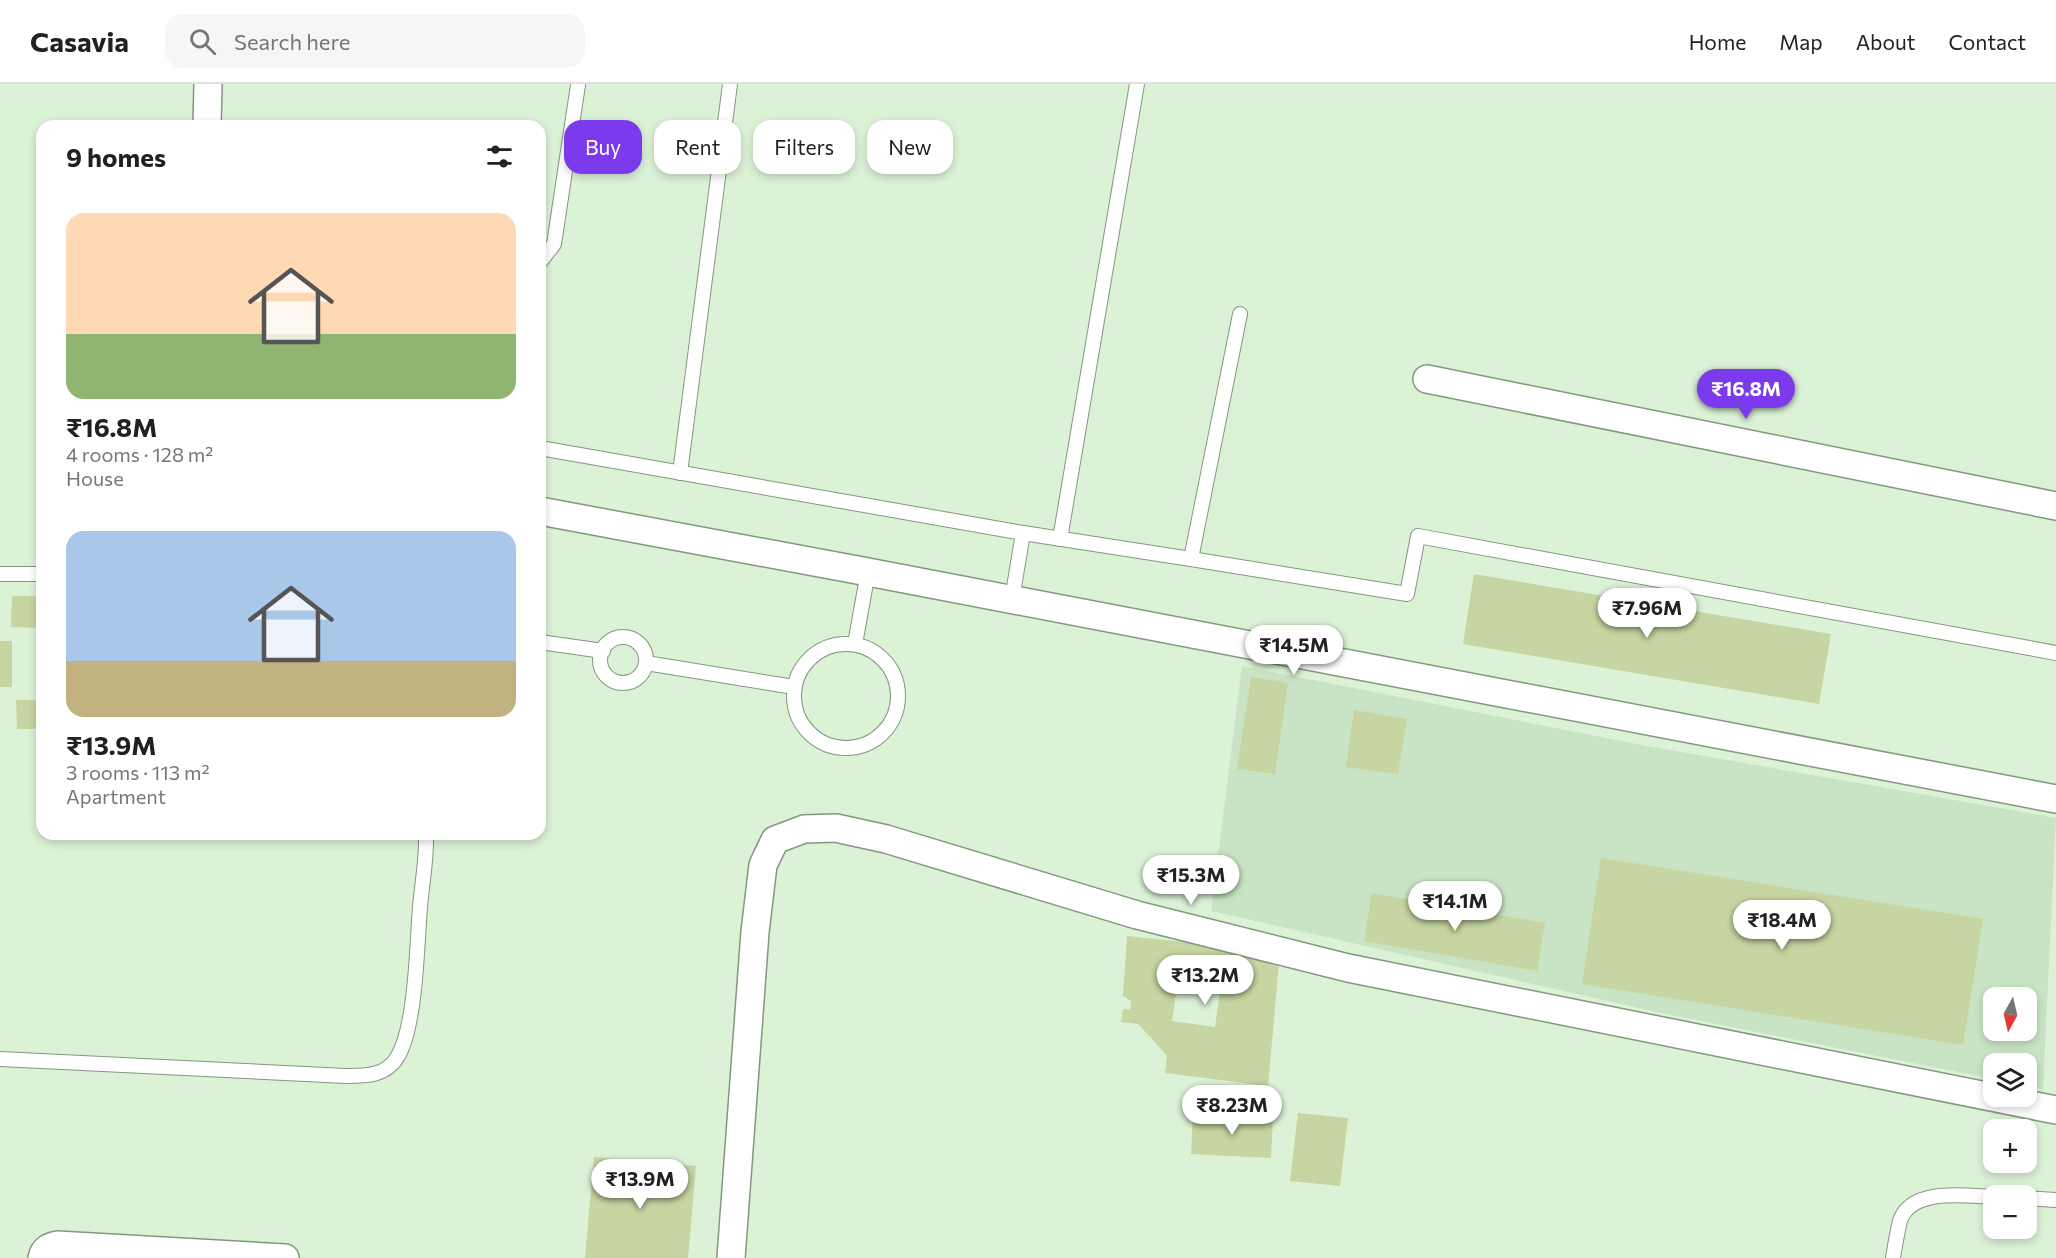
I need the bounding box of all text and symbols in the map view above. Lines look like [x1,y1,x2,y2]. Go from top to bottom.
search box [165,14,585,68]
text: Casavia [30,24,129,58]
icon: search [186,25,219,58]
text: Search here [234,28,350,55]
text: Home [1689,29,1746,54]
text: Map [1779,29,1823,54]
text: About [1856,29,1915,54]
text: Contact [1948,29,2026,54]
chip: Buy [564,120,642,174]
chip: Rent [654,120,741,174]
chip: Filters [753,120,855,174]
chip: New [867,120,953,174]
icon: filters [483,140,516,173]
text: 9 homes [66,141,166,172]
icon: home [237,252,345,360]
pin: ₹16.8M [1697,369,1795,420]
text: ₹16.8M [1711,376,1781,400]
text: ₹16.8M [66,411,157,442]
text: 4 rooms · 128 m² [66,442,213,466]
text: House [66,466,124,490]
icon: home [237,570,345,678]
pin: ₹7.96M [1598,588,1696,639]
text: ₹7.96M [1612,595,1682,619]
pin: ₹14.5M [1245,625,1343,676]
text: ₹14.5M [1259,632,1329,656]
text: ₹13.9M [66,729,156,760]
text: 3 rooms · 113 m² [66,760,210,784]
text: Apartment [66,784,166,808]
pin: ₹15.3M [1142,855,1240,906]
text: ₹15.3M [1156,862,1226,886]
pin: ₹14.1M [1406,881,1504,932]
text: ₹14.1M [1422,888,1488,912]
pin: ₹18.4M [1733,900,1831,951]
text: ₹18.4M [1747,907,1817,931]
pin: ₹13.2M [1156,955,1254,1006]
text: ₹13.2M [1171,962,1239,986]
north arrow [1983,987,2037,1041]
map controls [1983,987,2037,1239]
button: layers [1983,1053,2037,1107]
pin: ₹8.23M [1183,1085,1281,1136]
text: ₹8.23M [1196,1092,1268,1116]
button: + [1983,1119,2037,1173]
pin: ₹13.9M [591,1159,689,1210]
text: ₹13.9M [605,1166,675,1190]
button: − [1983,1185,2037,1239]

